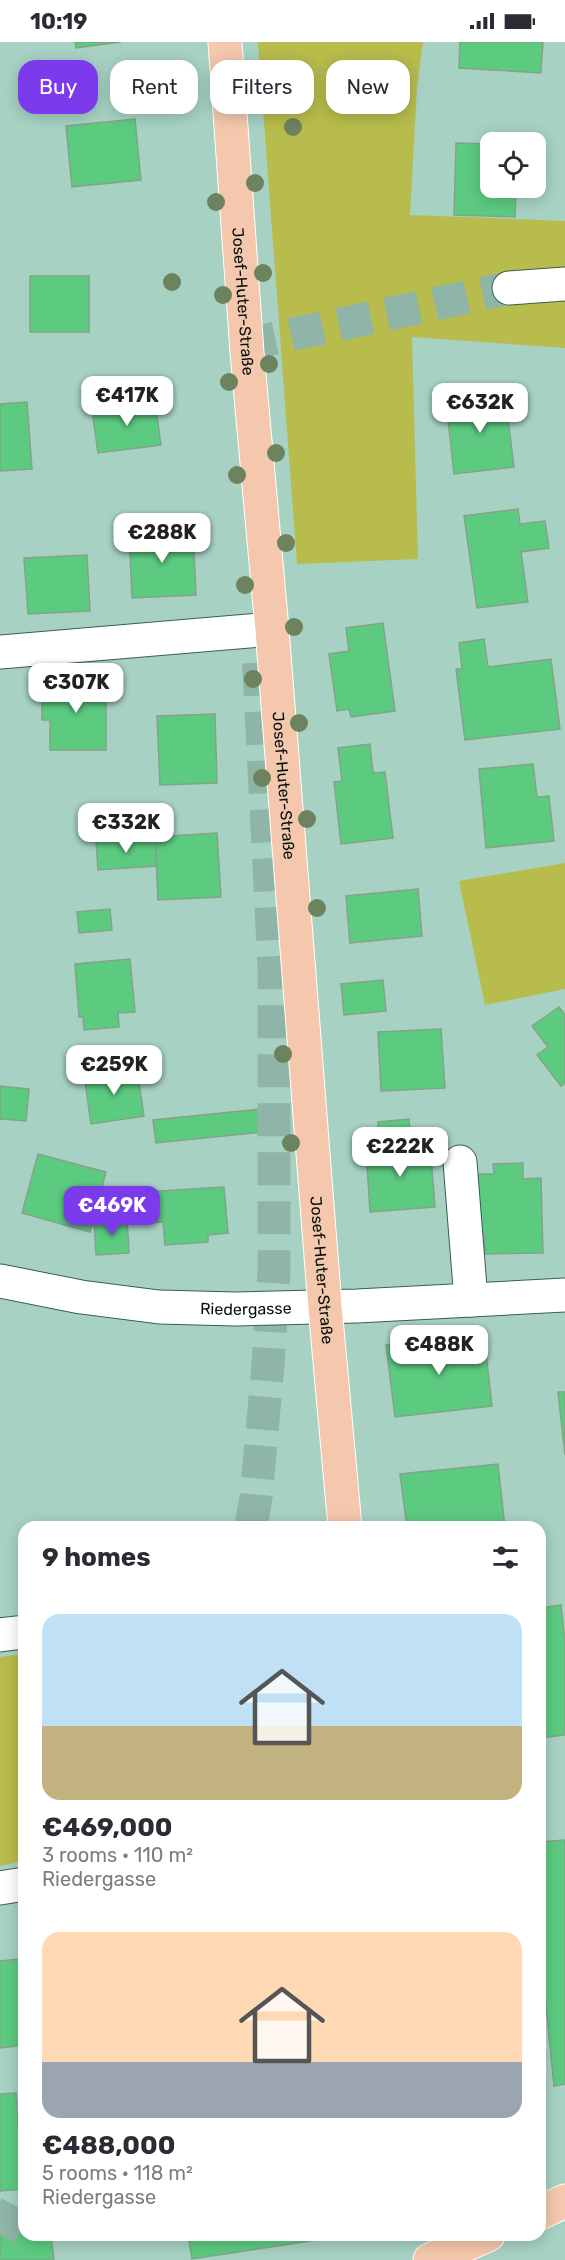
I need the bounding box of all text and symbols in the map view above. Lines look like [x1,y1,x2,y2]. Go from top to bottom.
text: 10:19 [30,8,87,35]
chip: Buy [18,60,98,114]
chip: Rent [110,60,198,114]
chip: Filters [210,60,314,114]
chip: New [326,60,410,114]
map controls [480,132,546,198]
button: locate [480,132,546,198]
street label: Josef-Huter-Straße [229,227,259,376]
pin: €417K [85,376,169,427]
text: €417K [95,383,159,407]
pin: €632K [438,383,522,434]
text: €632K [446,390,514,414]
pin: €288K [120,513,204,564]
text: €288K [127,520,197,544]
pin: €307K [34,663,118,714]
text: €307K [42,670,110,694]
street label: Josef-Huter-Straße [269,711,299,860]
pin: €332K [84,803,168,854]
text: €332K [92,810,160,834]
pin: €259K [72,1045,156,1096]
text: €259K [80,1052,148,1076]
pin: €222K [358,1127,442,1178]
text: €222K [366,1134,434,1158]
pin: €469K [70,1186,154,1237]
text: €469K [78,1193,146,1217]
street label: Josef-Huter-Straße [307,1195,338,1345]
street label: Riedergasse [200,1298,292,1319]
pin: €488K [397,1325,481,1376]
text: €488K [404,1332,474,1356]
icon: filters [489,1541,522,1574]
text: 9 homes [42,1542,151,1573]
icon: home [228,1653,336,1761]
text: €469,000 [42,1812,173,1843]
text: 3 rooms · 110 m² [42,1843,193,1867]
text: Riedergasse [42,1867,156,1891]
icon: home [228,1971,336,2079]
text: €488,000 [42,2130,175,2161]
text: 5 rooms · 118 m² [42,2161,193,2185]
text: Riedergasse [42,2185,156,2209]

